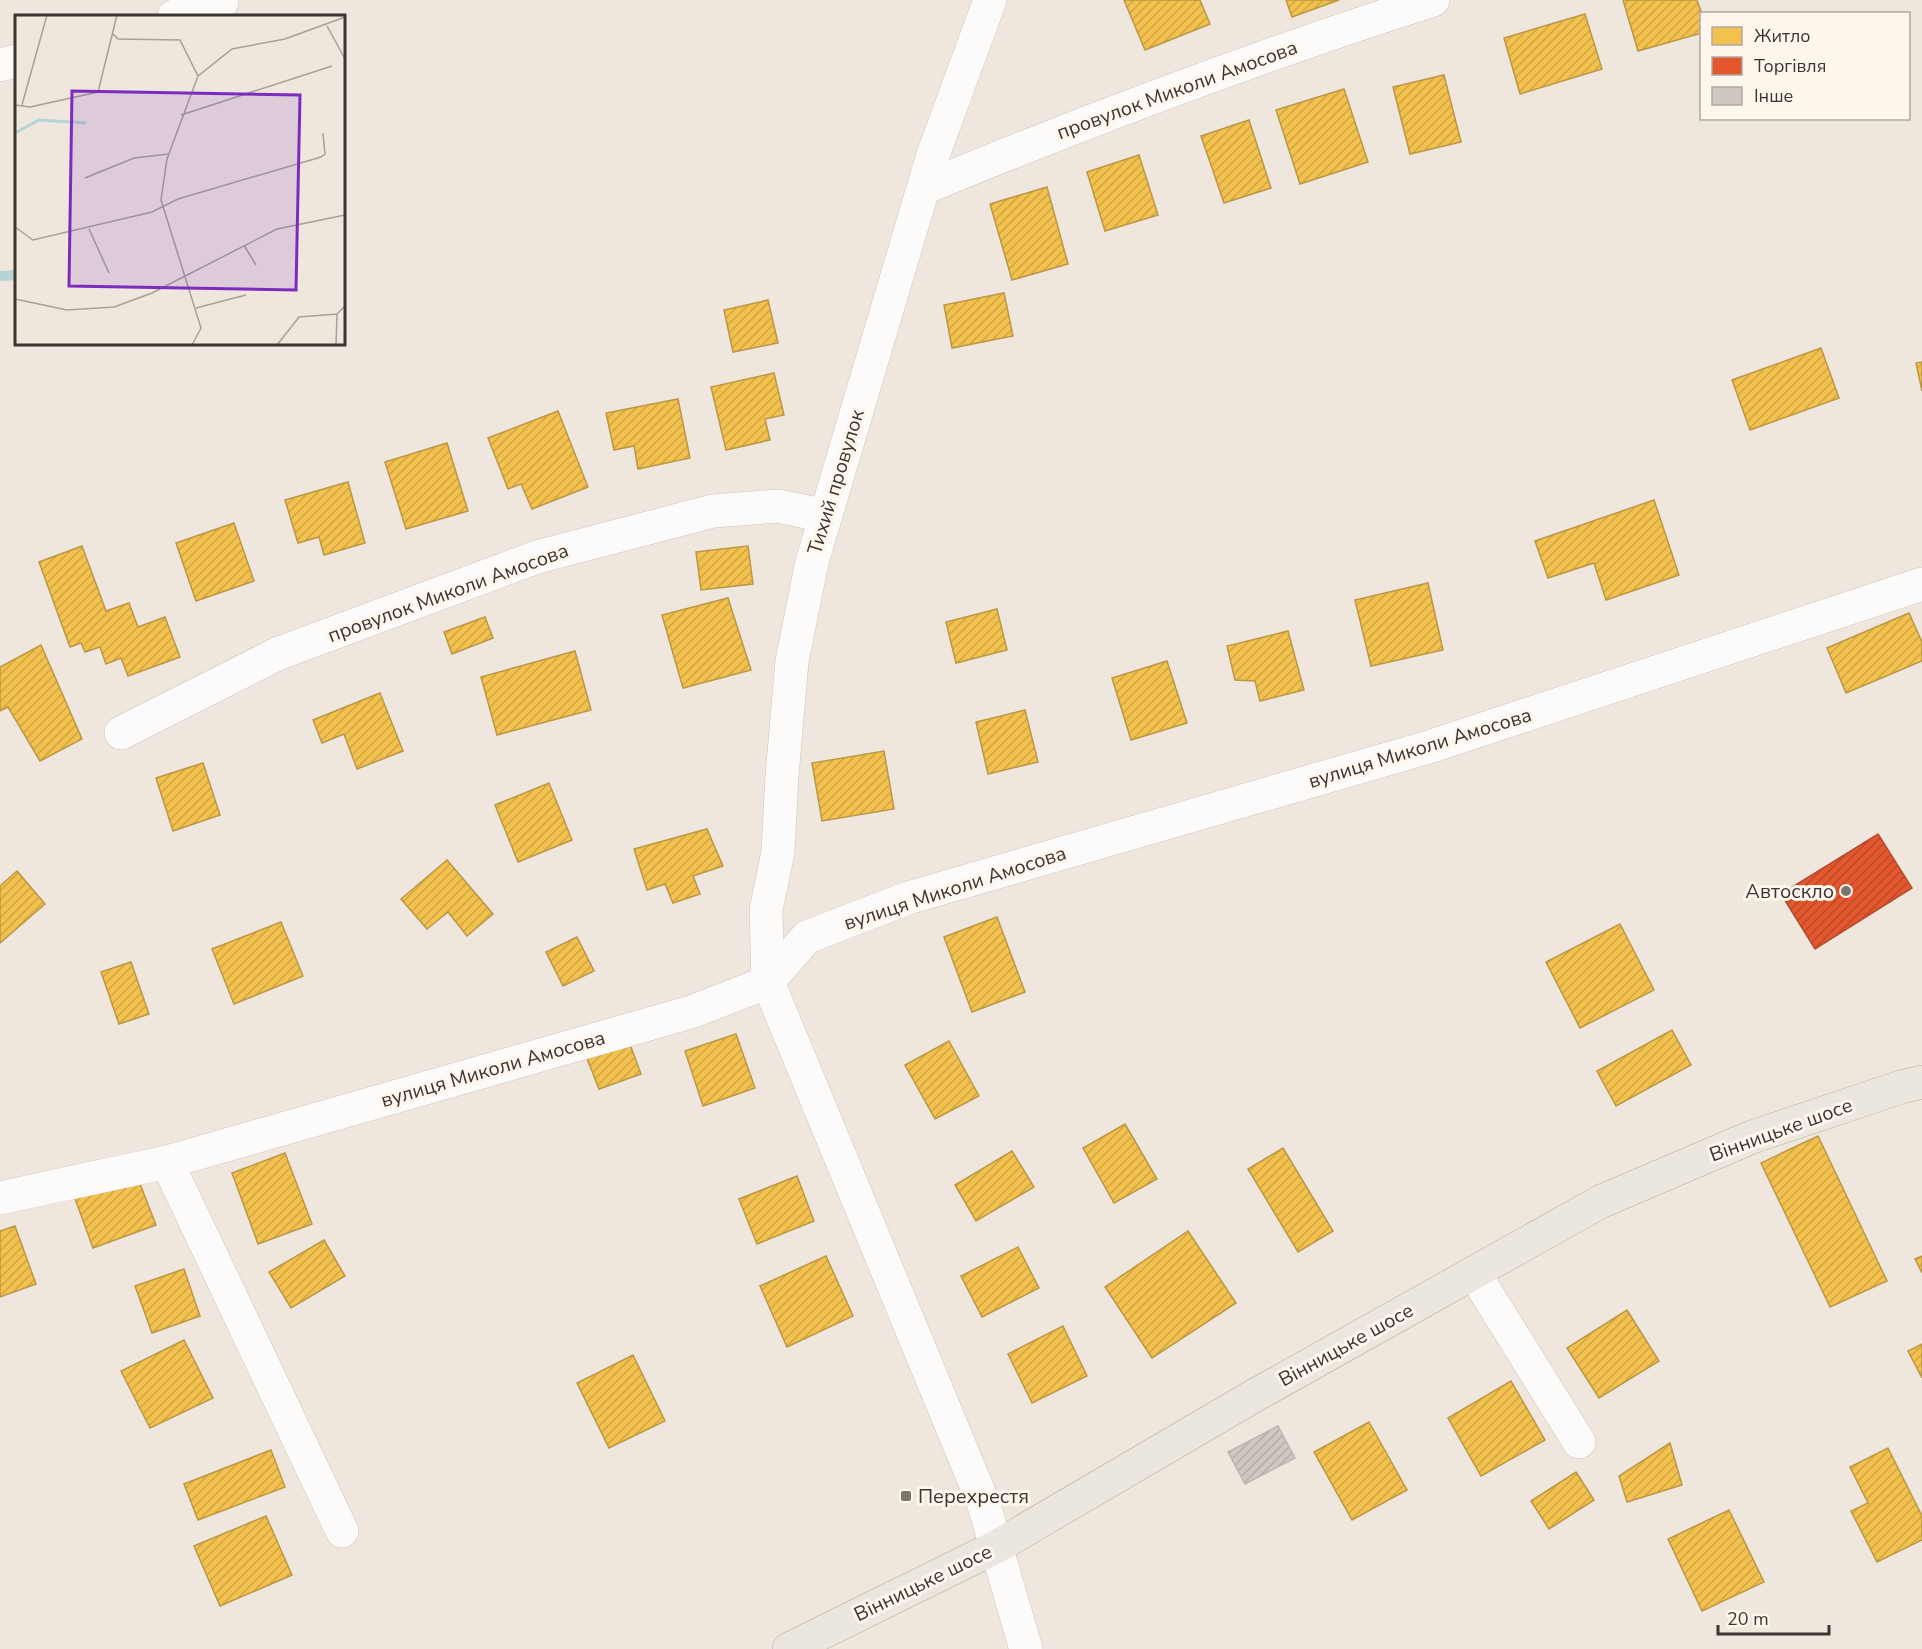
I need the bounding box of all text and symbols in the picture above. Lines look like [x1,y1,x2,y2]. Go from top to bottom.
legend [1700,12,1910,120]
inset map [15,15,345,345]
text: Житло [1754,24,1810,48]
street label: провулок Миколи Амосова [1053,34,1301,146]
text: Торгівля [1754,54,1826,78]
text: Інше [1754,84,1793,108]
street label: Тихий провулок [801,406,871,558]
street label: провулок Миколи Амосова [324,537,572,649]
street label: вулиця Миколи Амосова [1305,701,1535,795]
street label: вулиця Миколи Амосова [840,839,1070,937]
place label: Автоскло [1745,878,1834,905]
marker: Автоскло [1839,884,1853,898]
street label: вулиця Миколи Амосова [378,1024,608,1114]
street label: Вінницьке шосе [1706,1092,1856,1168]
street label: Вінницьке шосе [1274,1297,1418,1393]
place label: Перехрестя [918,1483,1029,1510]
marker: Перехрестя [899,1489,913,1503]
street label: Вінницьке шосе [850,1538,996,1628]
scale bar [1718,1598,1829,1636]
text: 20 m [1727,1607,1769,1631]

